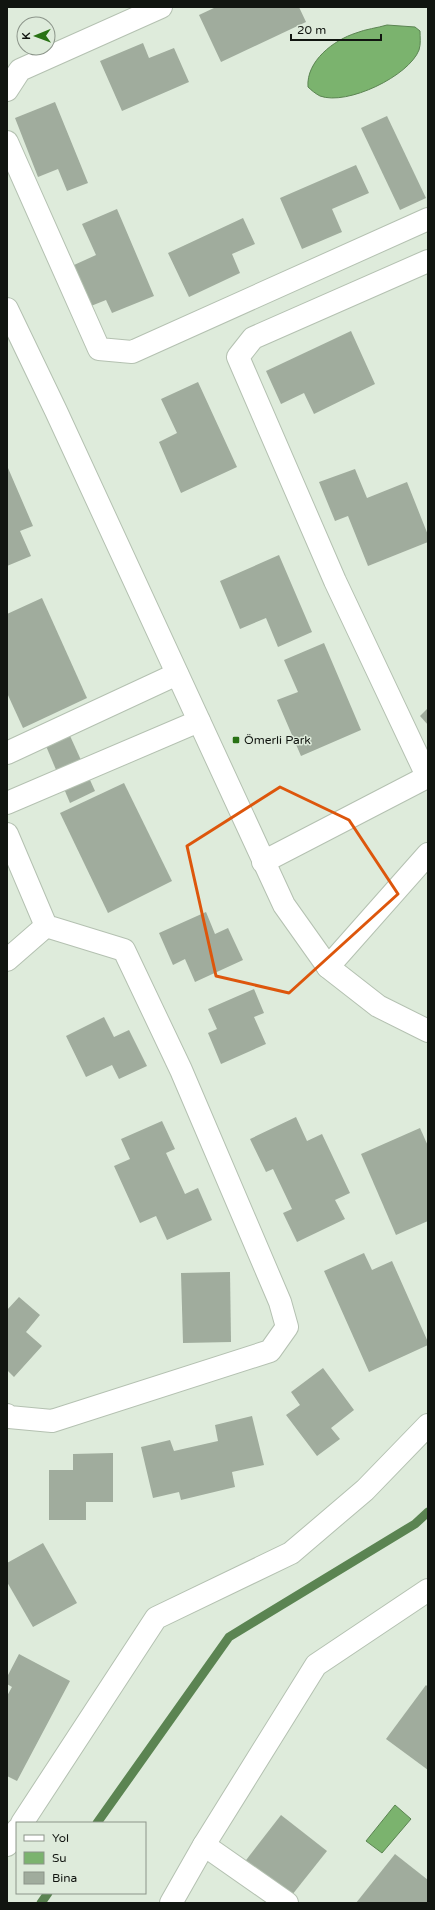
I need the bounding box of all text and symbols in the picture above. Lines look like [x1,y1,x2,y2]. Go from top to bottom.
north arrow [16,16,56,56]
scale bar [291,16,381,42]
text: 20 m [297,23,326,37]
text: K [20,32,33,40]
place label: Ömerli Park [244,733,311,747]
marker: Ömerli Park [231,735,241,745]
legend [16,1822,146,1894]
text: Yol [52,1831,69,1845]
text: Su [52,1851,67,1865]
text: Bina [52,1871,77,1885]

